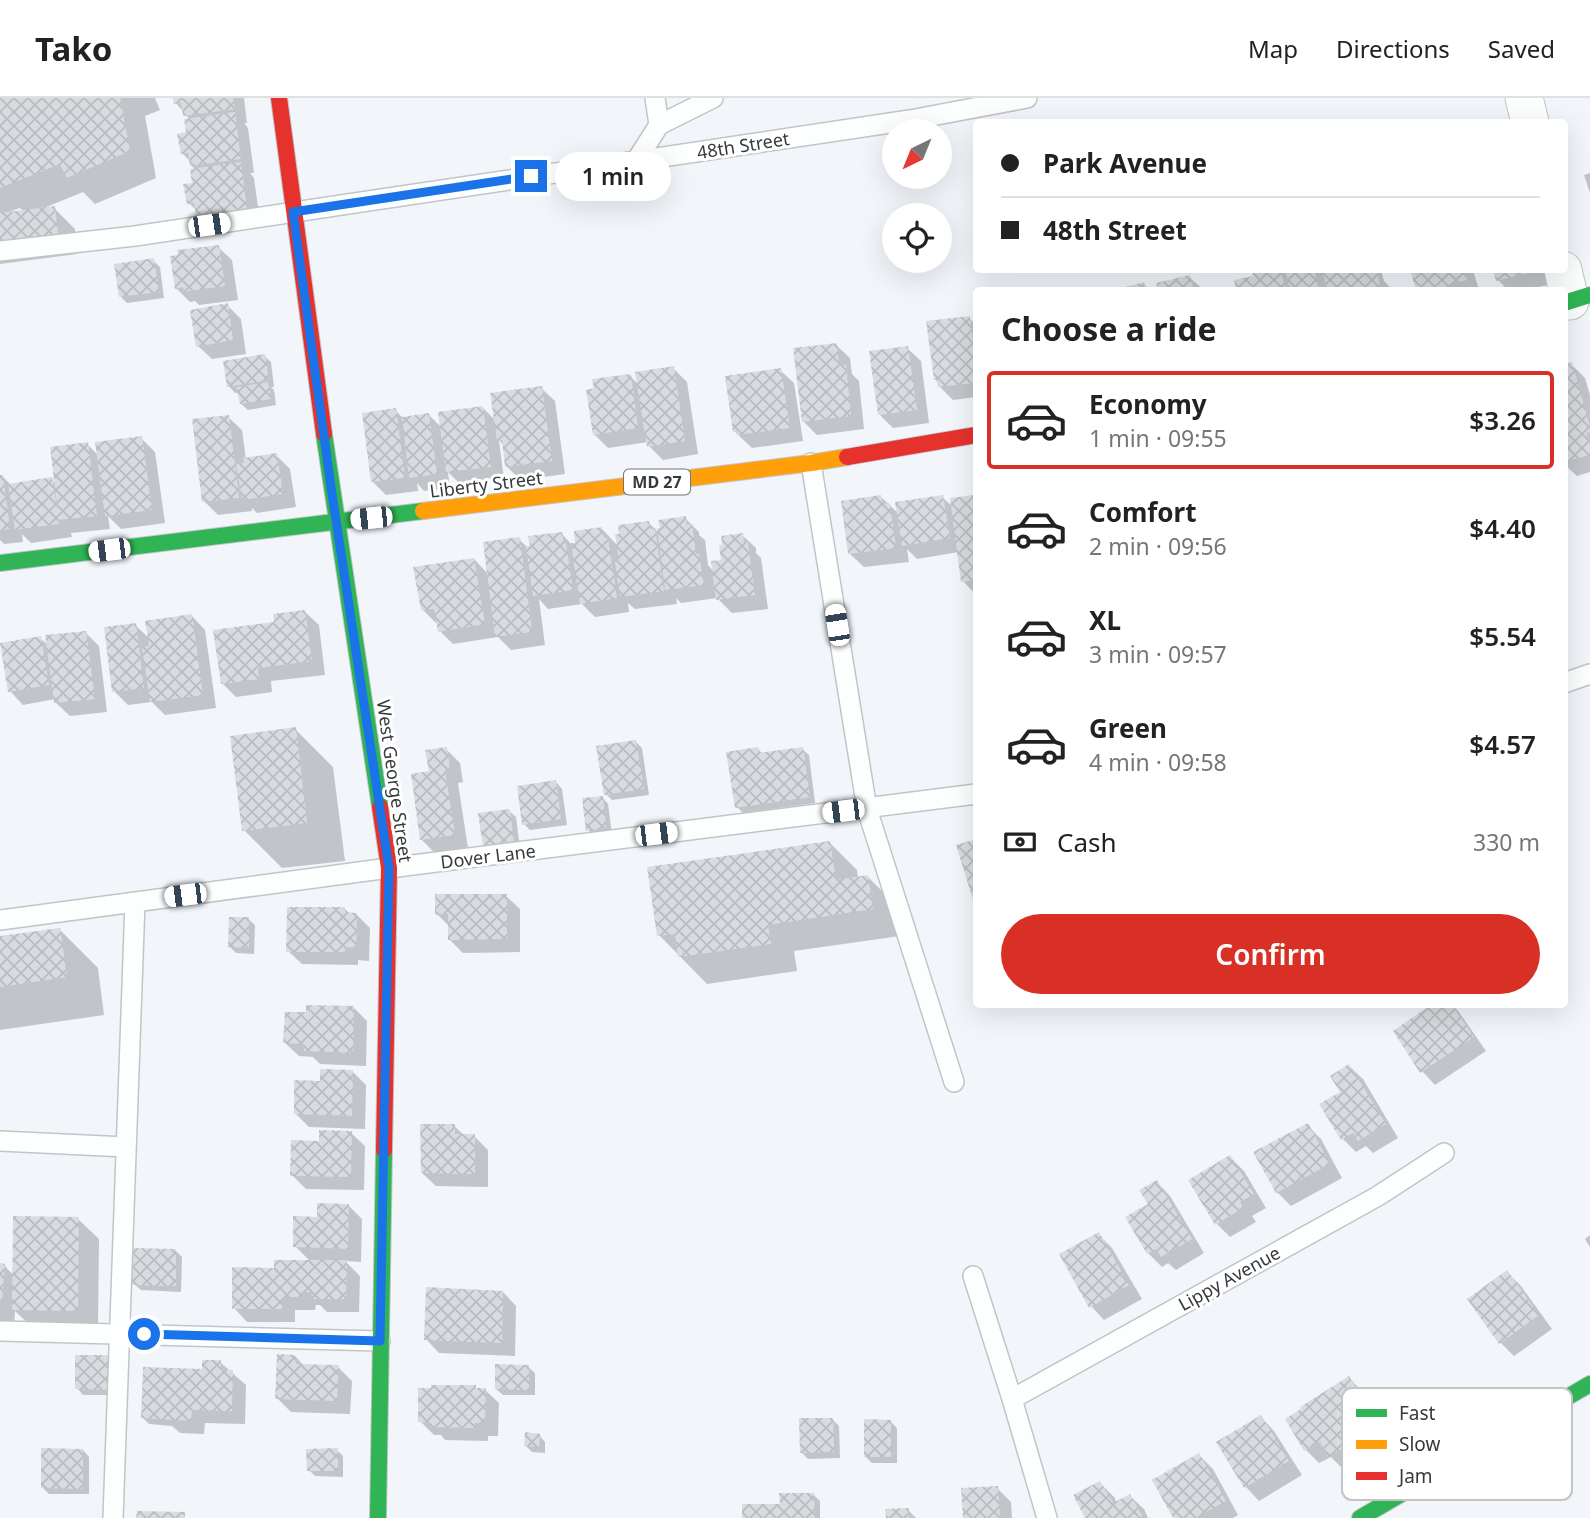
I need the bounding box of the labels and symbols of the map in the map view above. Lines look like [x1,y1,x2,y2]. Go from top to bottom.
north arrow [882,119,952,189]
street label: 48th Street [695,126,791,164]
callout: 1 min [556,152,671,200]
route end [515,160,547,192]
car [187,212,232,238]
street label: Liberty Street [428,465,544,503]
road number: MD 27 [624,470,690,494]
car [350,505,393,531]
car [87,537,132,563]
car [824,603,851,647]
street label: West George Street [372,698,418,864]
car [821,798,866,824]
car [634,821,679,847]
street label: Dover Lane [439,838,537,874]
car [163,882,208,908]
street label: Lippy Avenue [1174,1240,1284,1316]
route start [128,1318,160,1350]
legend [1342,1388,1572,1500]
text: Fast [1399,1400,1436,1426]
text: Slow [1399,1431,1440,1457]
text: Jam [1397,1463,1433,1489]

